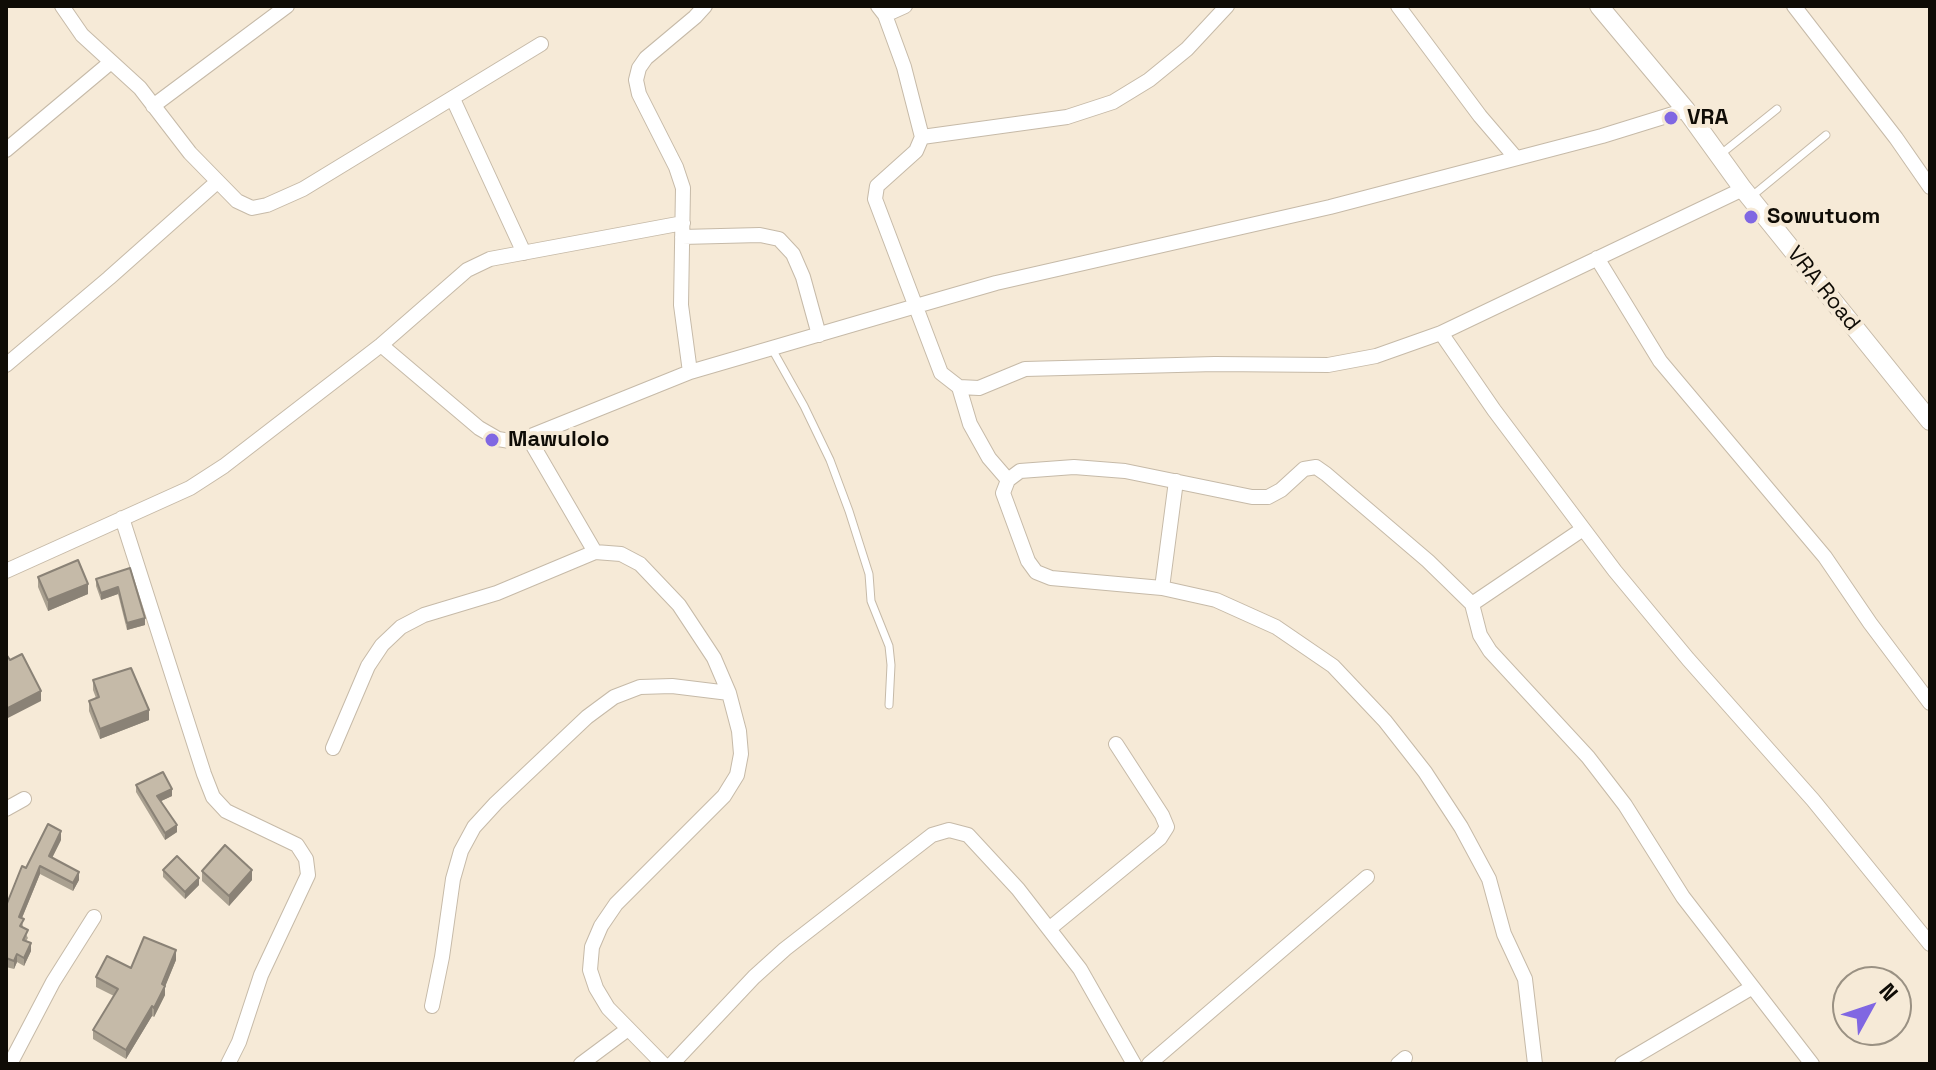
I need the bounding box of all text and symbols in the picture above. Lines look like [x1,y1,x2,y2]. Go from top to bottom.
place label: VRA [1687,105,1728,131]
marker: VRA [1662,109,1680,127]
place label: Sowutuom [1767,204,1880,230]
marker: Sowutuom [1742,208,1760,226]
street label: VRA Road [1781,241,1865,337]
place label: Mawulolo [508,427,610,453]
marker: Mawulolo [483,431,501,449]
north arrow [1832,966,1912,1046]
text: N [1873,977,1904,1007]

